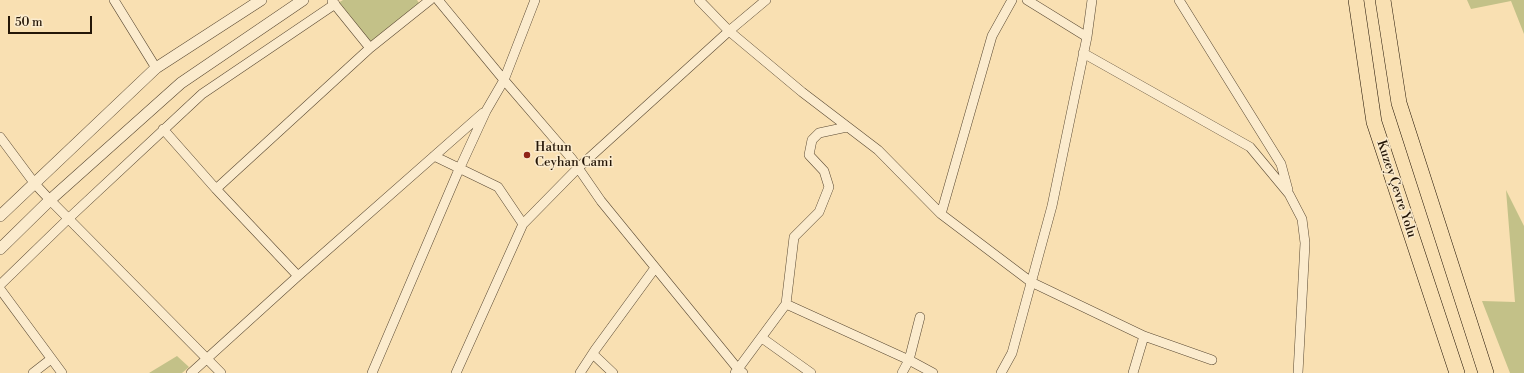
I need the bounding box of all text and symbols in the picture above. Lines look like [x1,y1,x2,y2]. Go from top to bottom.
scale bar [10,8,94,34]
text: 50 m [15,15,43,30]
street label: Kuzey Çevre Yolu [1373,138,1419,240]
place label: Hatun Ceyhan Cami [535,140,613,171]
marker: Hatun Ceyhan Cami [522,150,532,160]

